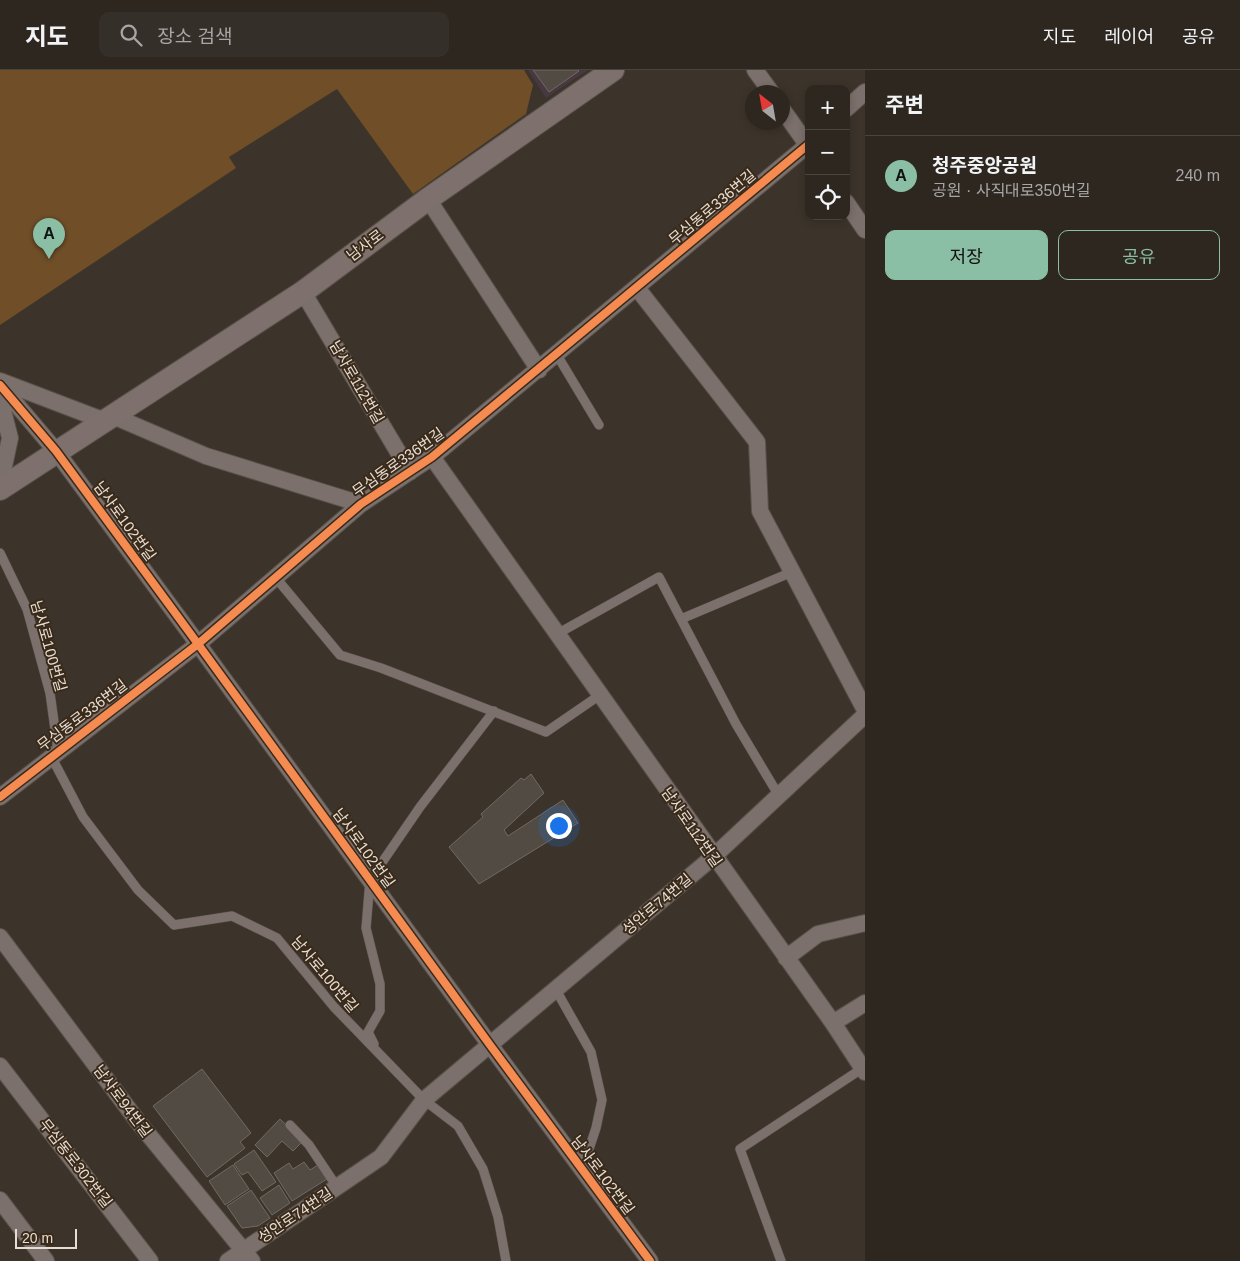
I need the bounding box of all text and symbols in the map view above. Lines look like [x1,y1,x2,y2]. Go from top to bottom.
search box [99,12,449,57]
icon: search [117,21,145,49]
text: 지도 [25,23,69,50]
text: 장소 검색 [157,26,232,47]
text: 지도 [1043,27,1076,47]
text: 레이어 [1104,27,1154,47]
text: 공유 [1182,27,1215,47]
north arrow [745,85,790,130]
map controls [805,85,850,220]
button: + [805,85,850,130]
text: 주변 [885,93,924,116]
button: − [805,130,850,175]
text: 청주중앙공원 [932,155,1037,176]
street label: 무심동로336번길 [665,166,759,248]
text: A [895,167,907,184]
text: 240 m [1176,167,1220,184]
button: locate [805,175,850,220]
text: 공원 · 사직대로350번길 [932,182,1091,199]
pin: A [33,218,65,259]
street label: 남사로 [343,226,387,264]
button: 저장 [885,230,1048,280]
button: 공유 [1058,230,1220,280]
street label: 남사로112번길 [326,338,388,426]
street label: 무심동로336번길 [349,424,447,500]
street label: 남사로102번길 [90,478,160,564]
street label: 남사로100번길 [28,598,70,694]
street label: 무심동로336번길 [34,676,130,754]
street label: 남사로112번길 [658,784,726,870]
street label: 남사로102번길 [329,805,399,891]
your location [546,813,572,839]
street label: 성안로74번길 [619,870,695,938]
street label: 남사로100번길 [288,933,362,1015]
street label: 남사로94번길 [90,1062,156,1140]
street label: 무심동로302번길 [36,1115,116,1211]
street label: 남사로102번길 [568,1132,638,1218]
street label: 성안로74번길 [255,1184,335,1246]
scale bar [15,1226,78,1249]
text: 20 m [22,1230,53,1246]

